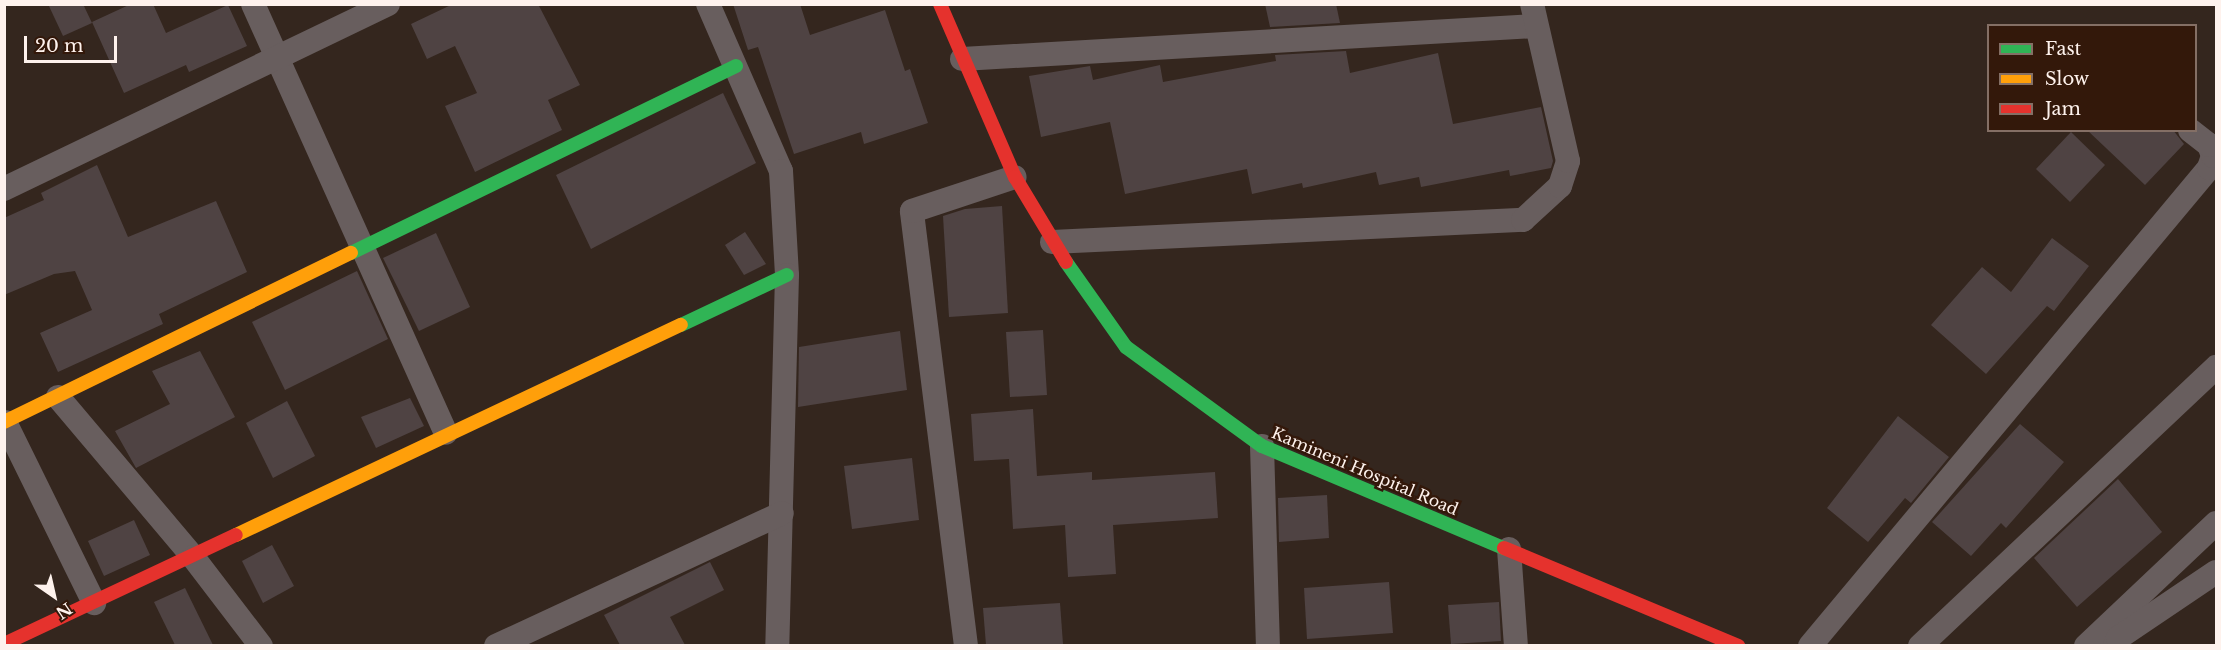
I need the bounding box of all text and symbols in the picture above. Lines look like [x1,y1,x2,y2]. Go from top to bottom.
scale bar [27,24,120,62]
legend [1987,24,2197,132]
text: 20 m [35,35,83,57]
text: Fast [2045,38,2081,60]
text: Slow [2045,68,2089,90]
text: Jam [2045,98,2081,120]
street label: Kamineni Hospital Road [1269,423,1461,519]
north arrow [24,566,84,626]
text: N [52,598,76,623]

